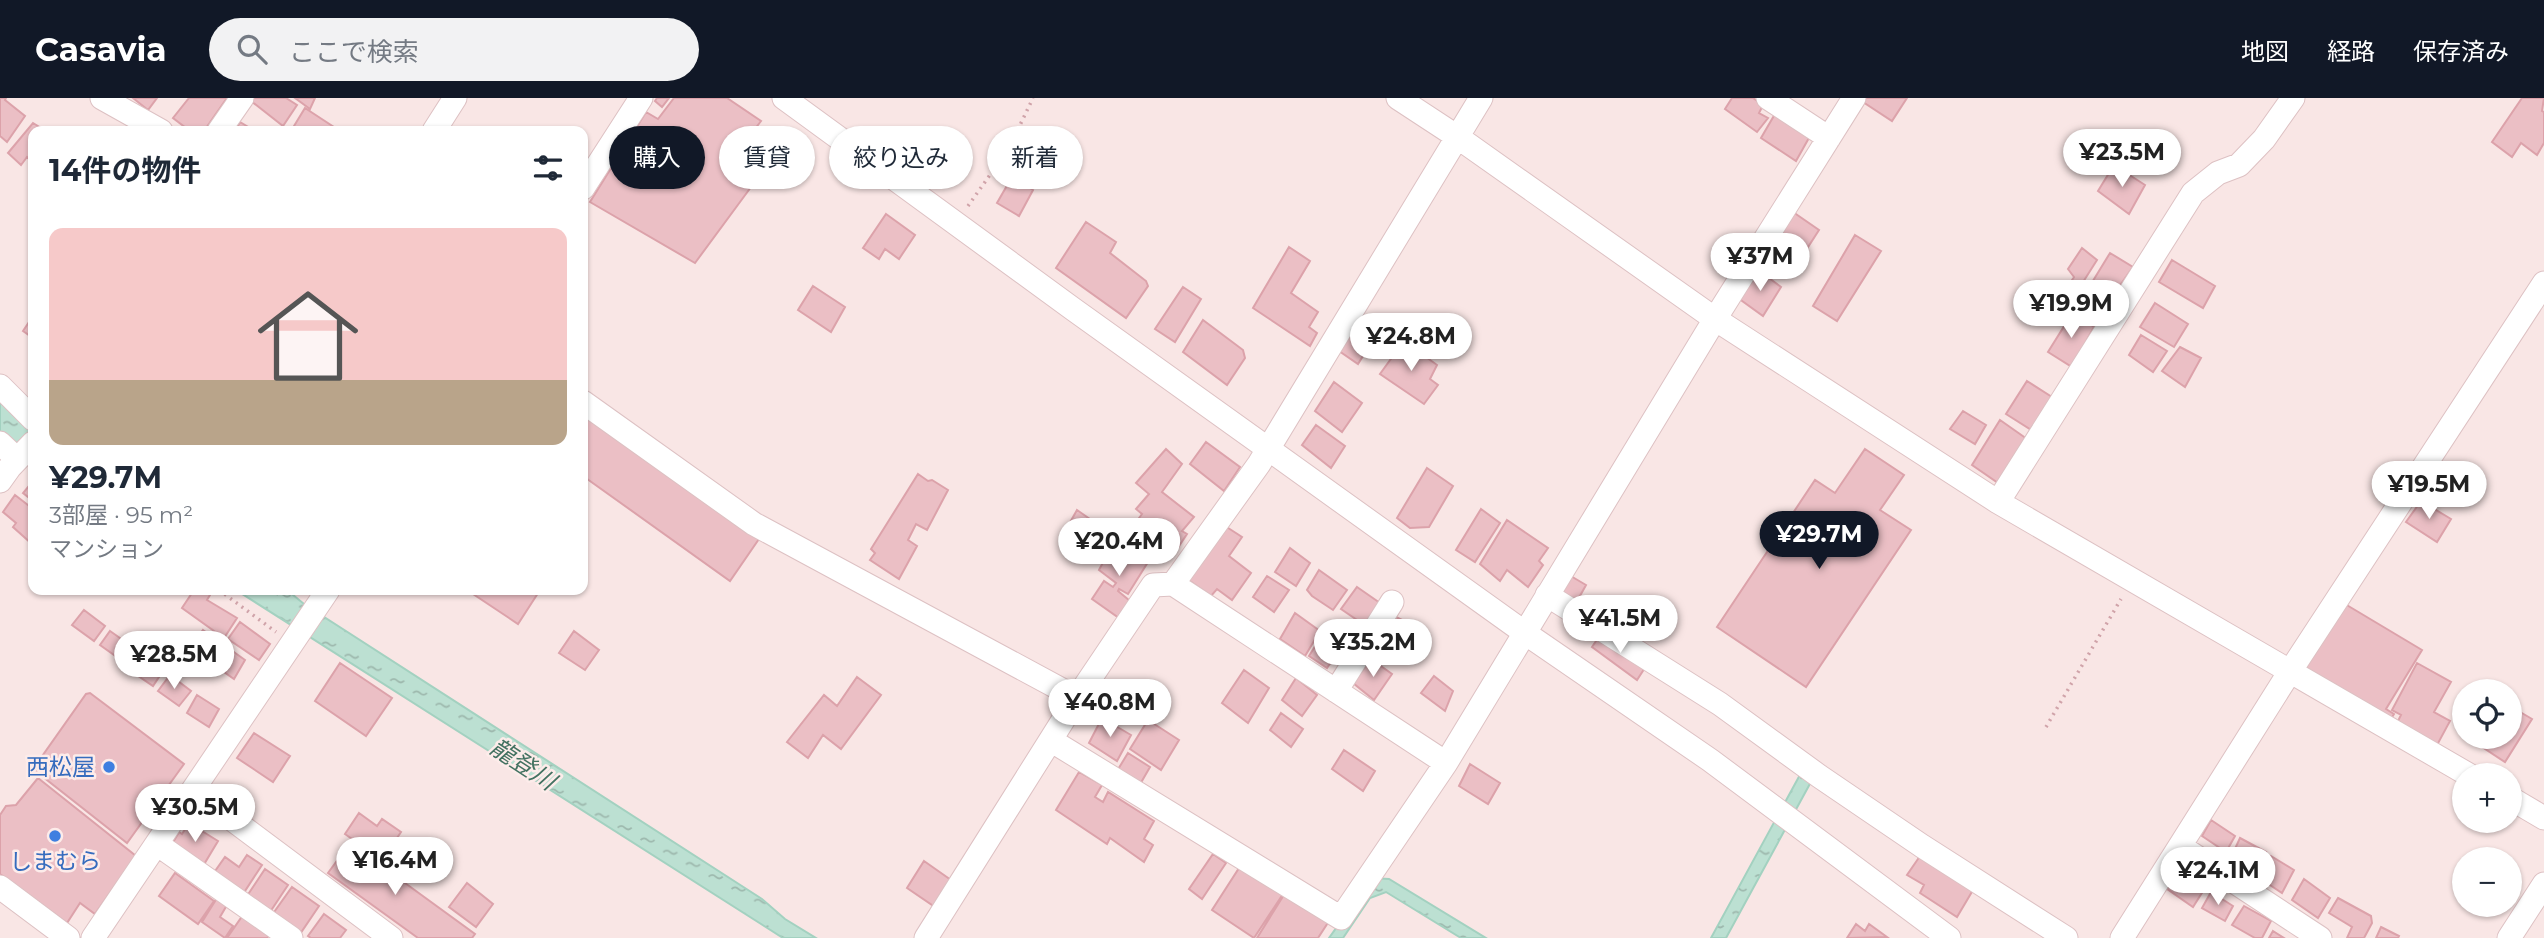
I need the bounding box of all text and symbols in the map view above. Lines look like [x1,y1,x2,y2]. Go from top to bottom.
search box [209,18,699,81]
text: Casavia [35,29,167,69]
icon: search [233,30,271,68]
text: ここで検索 [289,36,419,68]
text: 地図 [2241,37,2289,66]
text: 経路 [2327,37,2375,66]
text: 保存済み [2413,37,2509,66]
chip: 購入 [609,126,705,189]
chip: 賃貸 [719,126,815,189]
chip: 絞り込み [829,126,973,189]
chip: 新着 [987,126,1083,189]
pin: ¥23.5M [2065,130,2179,189]
text: ¥23.5M [2079,138,2165,166]
icon: filters [529,149,567,187]
text: 14件の物件 [49,152,201,189]
pin: ¥37M [1719,234,1801,293]
text: ¥37M [1727,242,1793,270]
icon: home [245,273,371,399]
pin: ¥19.9M [2014,280,2128,340]
text: ¥19.9M [2029,289,2113,317]
pin: ¥24.8M [1354,314,1468,373]
text: ¥24.8M [1366,322,1456,350]
text: ¥29.7M [49,459,162,496]
pin: ¥19.5M [2372,462,2486,521]
text: ¥19.5M [2388,470,2470,498]
text: 3部屋 · 95 m² [49,501,193,529]
pin: ¥29.7M [1762,512,1876,571]
pin: ¥20.4M [1062,518,1176,578]
text: ¥29.7M [1776,520,1862,548]
text: ¥20.4M [1074,527,1164,555]
text: マンション [49,535,164,563]
pin: ¥41.5M [1563,596,1677,655]
text: ¥41.5M [1579,604,1661,632]
pin: ¥35.2M [1316,620,1430,679]
text: ¥35.2M [1330,628,1416,656]
pin: ¥28.5M [117,632,231,691]
text: ¥28.5M [130,640,218,668]
map controls [2452,679,2522,917]
button: locate [2452,679,2522,749]
pin: ¥40.8M [1053,680,1167,739]
text: ¥40.8M [1064,688,1156,716]
water label: 龍登川 [485,732,564,797]
place label: 西松屋 [26,753,95,781]
marker: 西松屋 [101,759,117,775]
button: + [2452,763,2522,833]
pin: ¥30.5M [138,784,252,844]
text: ¥30.5M [151,793,239,821]
marker: しまむら [47,828,63,844]
pin: ¥16.4M [338,838,452,897]
text: ¥16.4M [352,846,438,874]
place label: しまむら [9,847,101,875]
button: − [2452,847,2522,917]
pin: ¥24.1M [2161,848,2275,907]
text: ¥24.1M [2176,856,2260,884]

